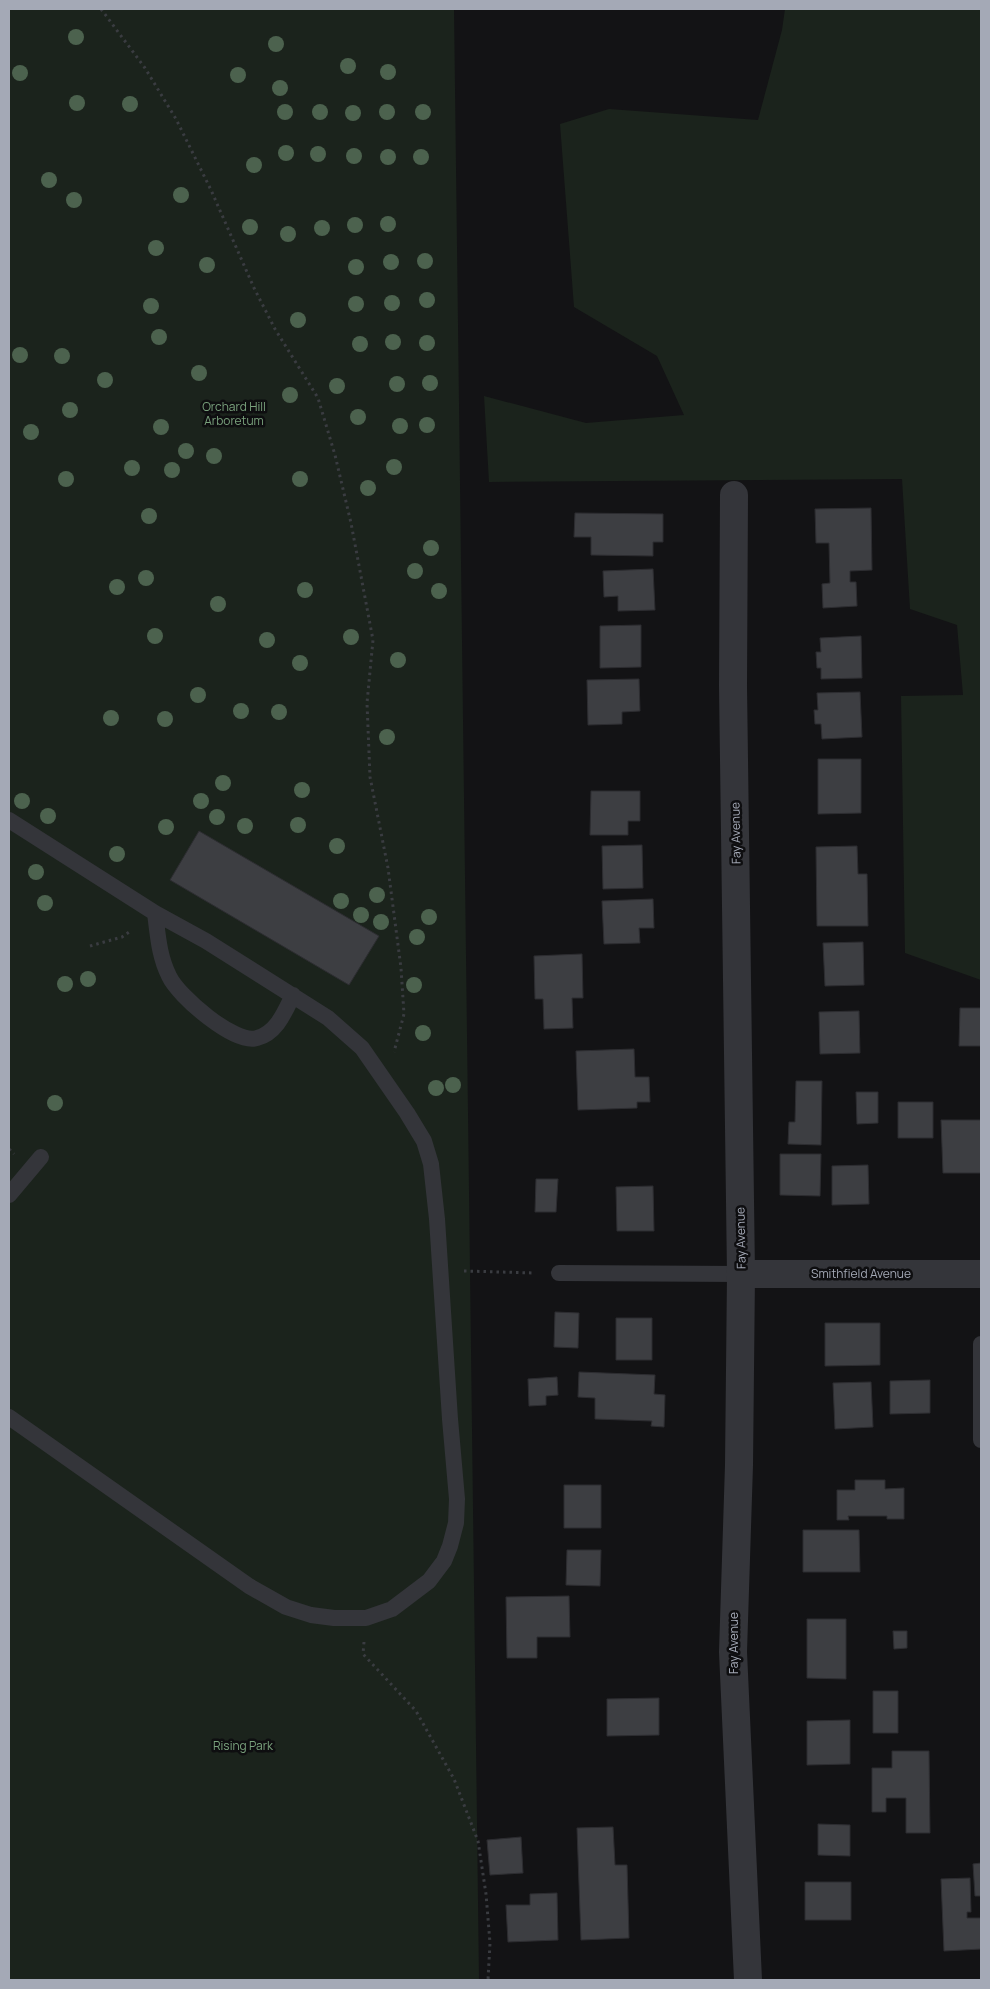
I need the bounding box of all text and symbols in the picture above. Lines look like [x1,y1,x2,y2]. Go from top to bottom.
park label: Orchard Hill Arboretum [202,398,266,429]
street label: Fay Avenue [726,802,745,864]
street label: Fay Avenue [731,1207,750,1269]
street label: Smithfield Avenue [811,1265,911,1282]
street label: Fay Avenue [725,1612,742,1674]
park label: Rising Park [213,1737,274,1754]

